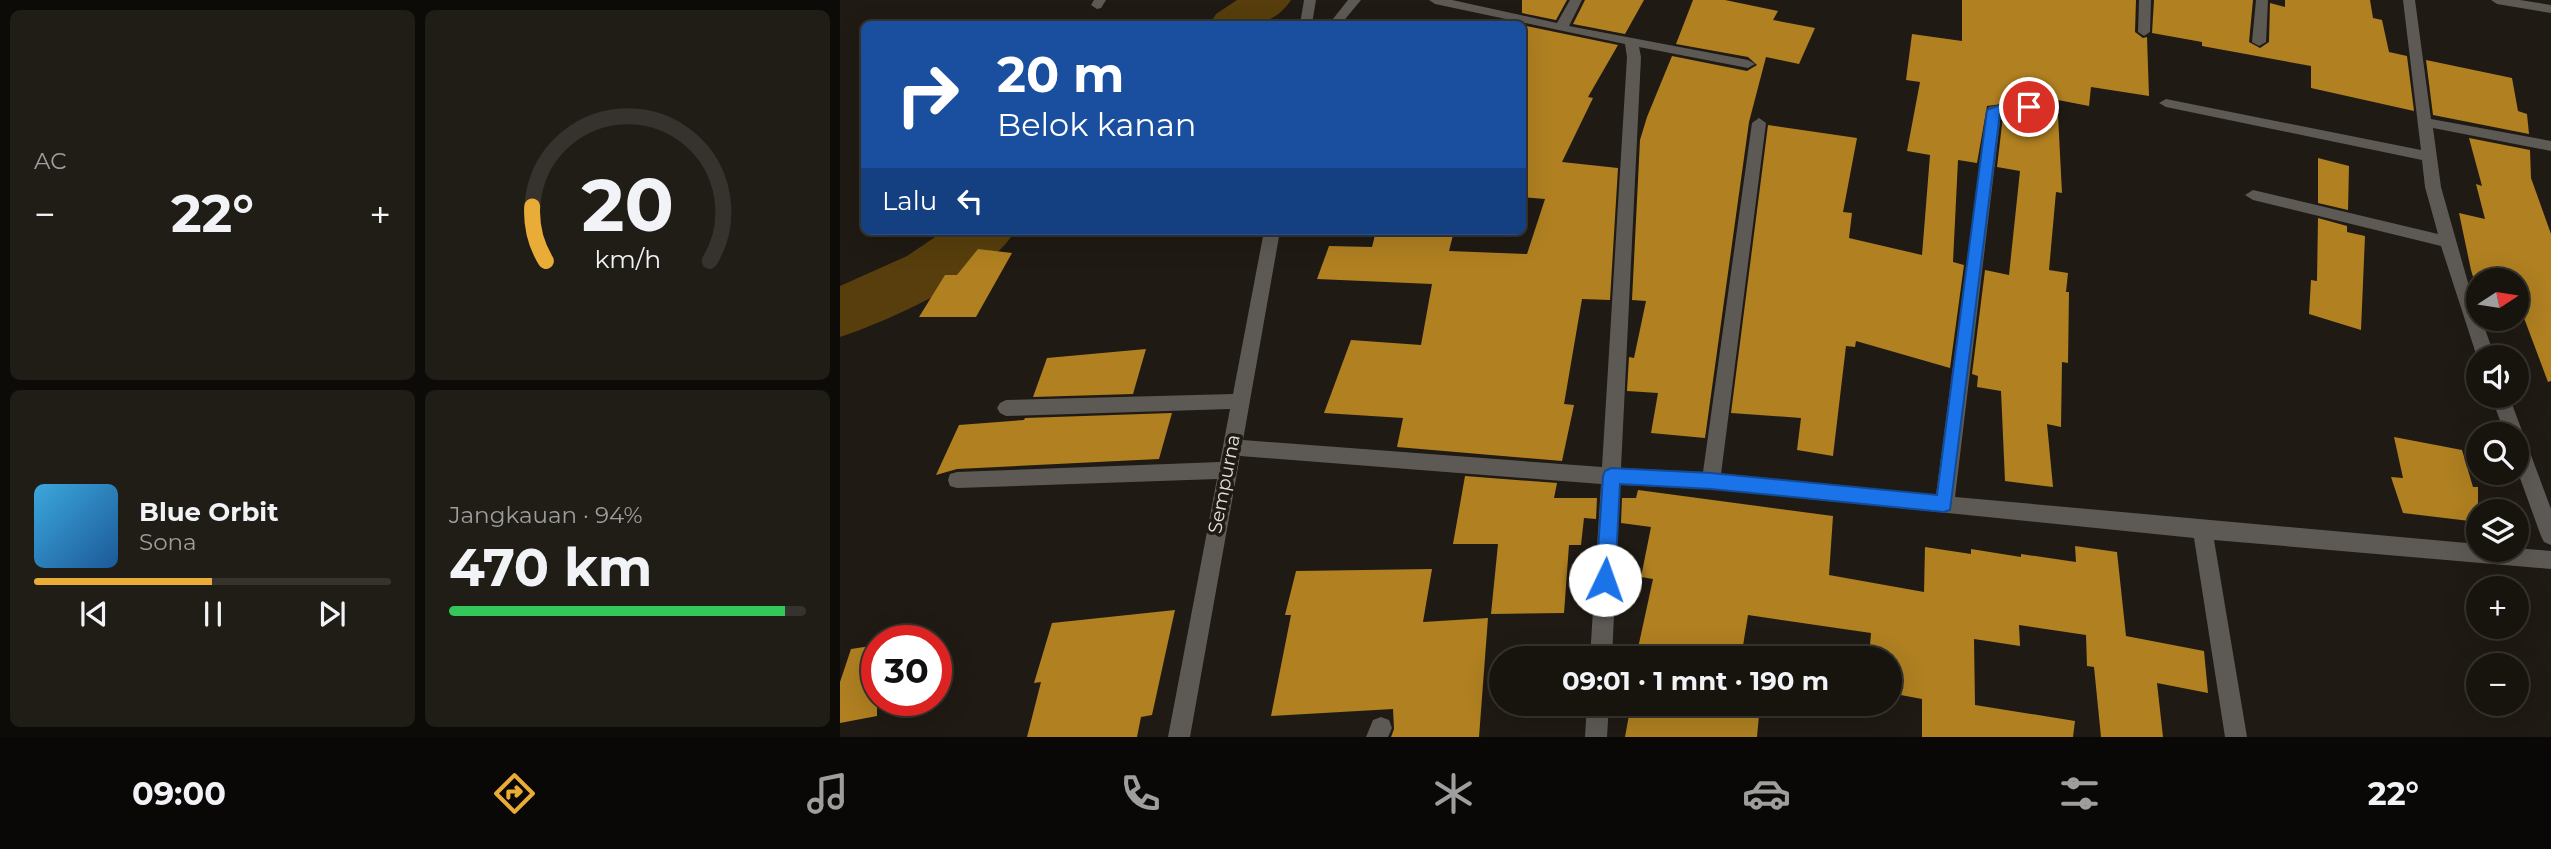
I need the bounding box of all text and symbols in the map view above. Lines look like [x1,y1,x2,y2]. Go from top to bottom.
text: 20 m [997,45,1124,104]
icon: right [882,49,973,140]
pin [1999,77,2059,137]
icon: arrive [2010,88,2048,126]
text: Belok kanan [997,105,1197,144]
text: AC [34,147,67,175]
text: 20 [581,161,674,249]
text: 22° [171,182,254,245]
icon: left [951,182,989,220]
text: Lalu [882,185,937,217]
text: − [34,191,56,238]
text: + [369,191,391,238]
text: km/h [594,244,661,274]
north arrow [2466,268,2529,331]
map controls [2466,268,2529,716]
button: sound [2466,345,2529,408]
button: search [2466,422,2529,485]
street label: Sempurna [1203,432,1245,536]
text: Blue Orbit [139,496,278,528]
button: layers [2466,499,2529,562]
text: Jangkauan · 94% [449,501,643,529]
text: Sona [139,528,197,556]
text: 470 km [449,536,652,599]
position arrow [1568,543,1642,617]
button: + [2466,576,2529,639]
icon: previous [75,595,113,633]
icon: pause [194,595,232,633]
icon: next [313,595,351,633]
speed limit sign: 30 [861,625,952,716]
button: − [2466,653,2529,716]
text: 09:01 · 1 mnt · 190 m [1562,665,1829,697]
icon: directions [490,769,539,818]
icon: music [803,769,852,818]
icon: phone [1116,769,1165,818]
icon: climate [1429,769,1478,818]
icon: car [1742,769,1791,818]
icon: filters [2055,769,2104,818]
text: 09:00 [132,774,226,813]
text: 22° [2368,774,2419,813]

